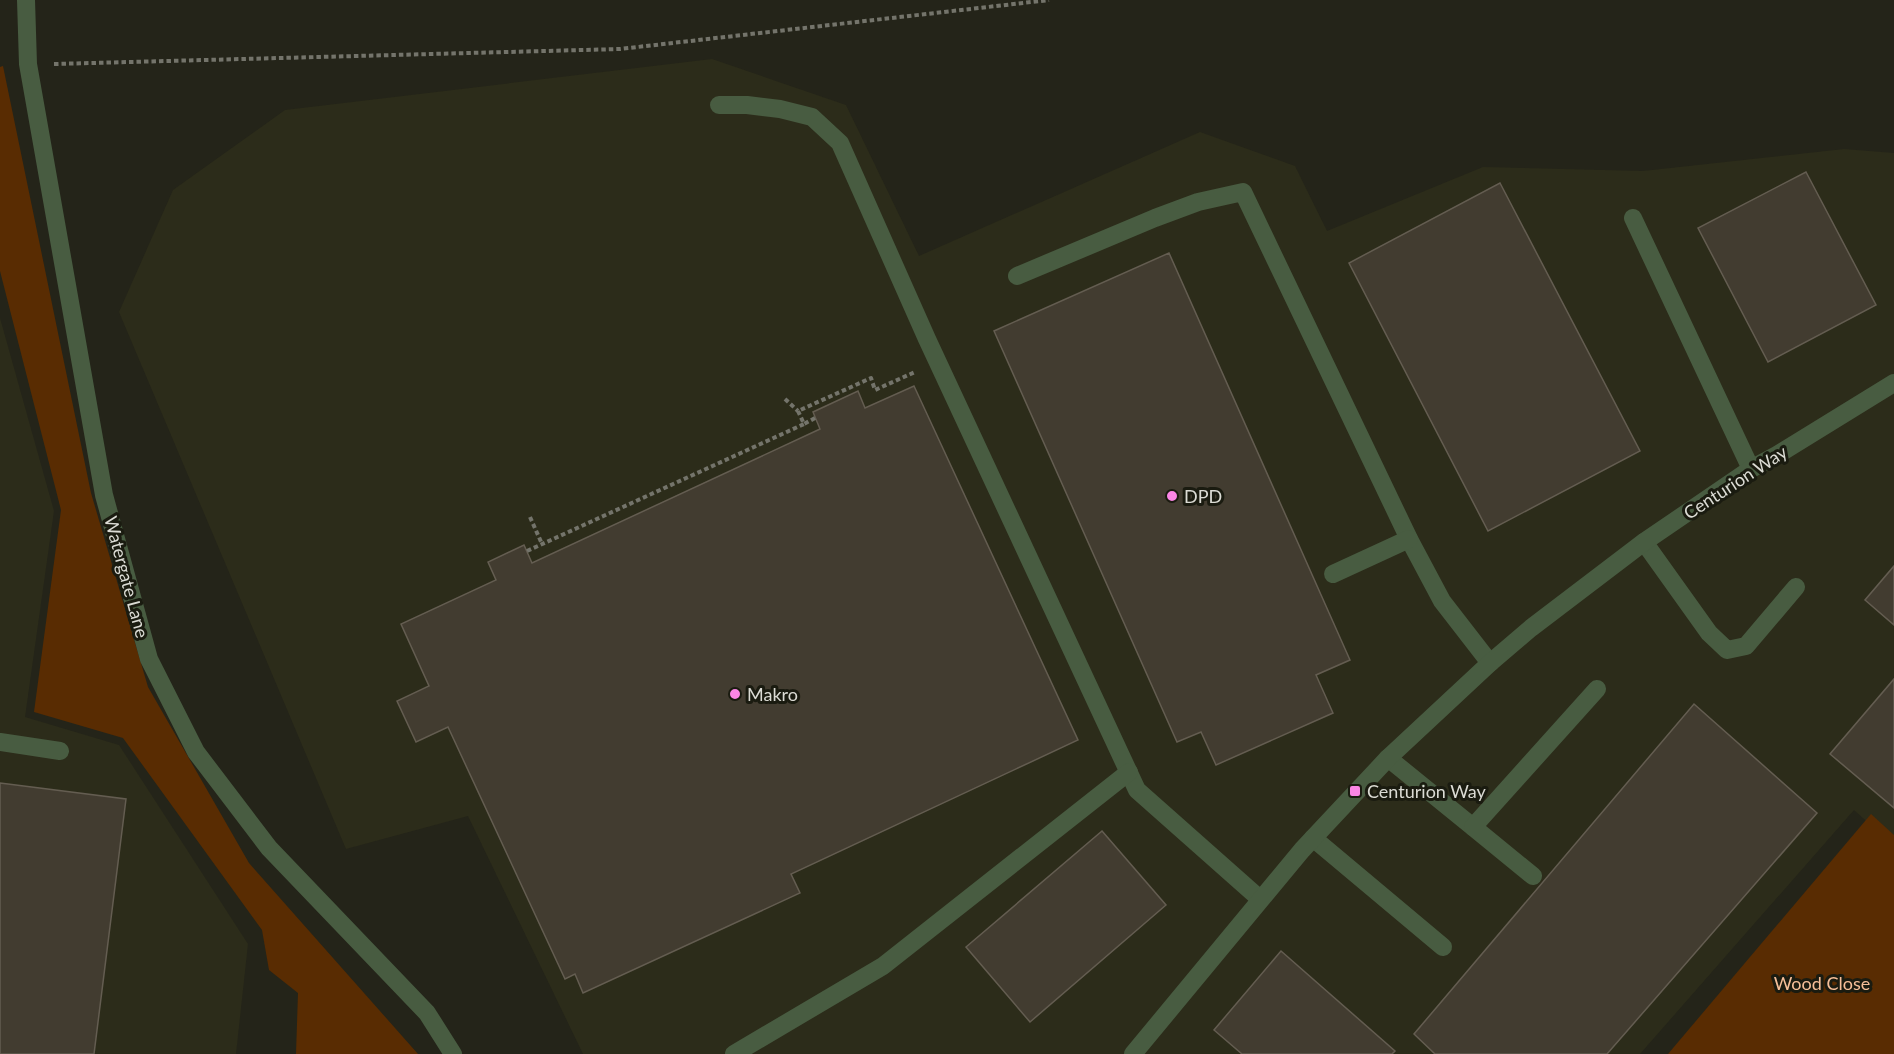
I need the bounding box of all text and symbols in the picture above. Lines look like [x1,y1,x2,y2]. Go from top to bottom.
street label: Centurion Way [1679,440,1791,524]
place label: DPD [1184,485,1222,507]
marker: DPD [1165,489,1179,503]
street label: Watergate Lane [100,514,154,640]
place label: Makro [747,683,798,705]
marker: Makro [728,687,742,701]
place label: Centurion Way [1367,780,1487,802]
marker: Centurion Way [1348,784,1362,798]
park label: Wood Close [1774,972,1870,994]

